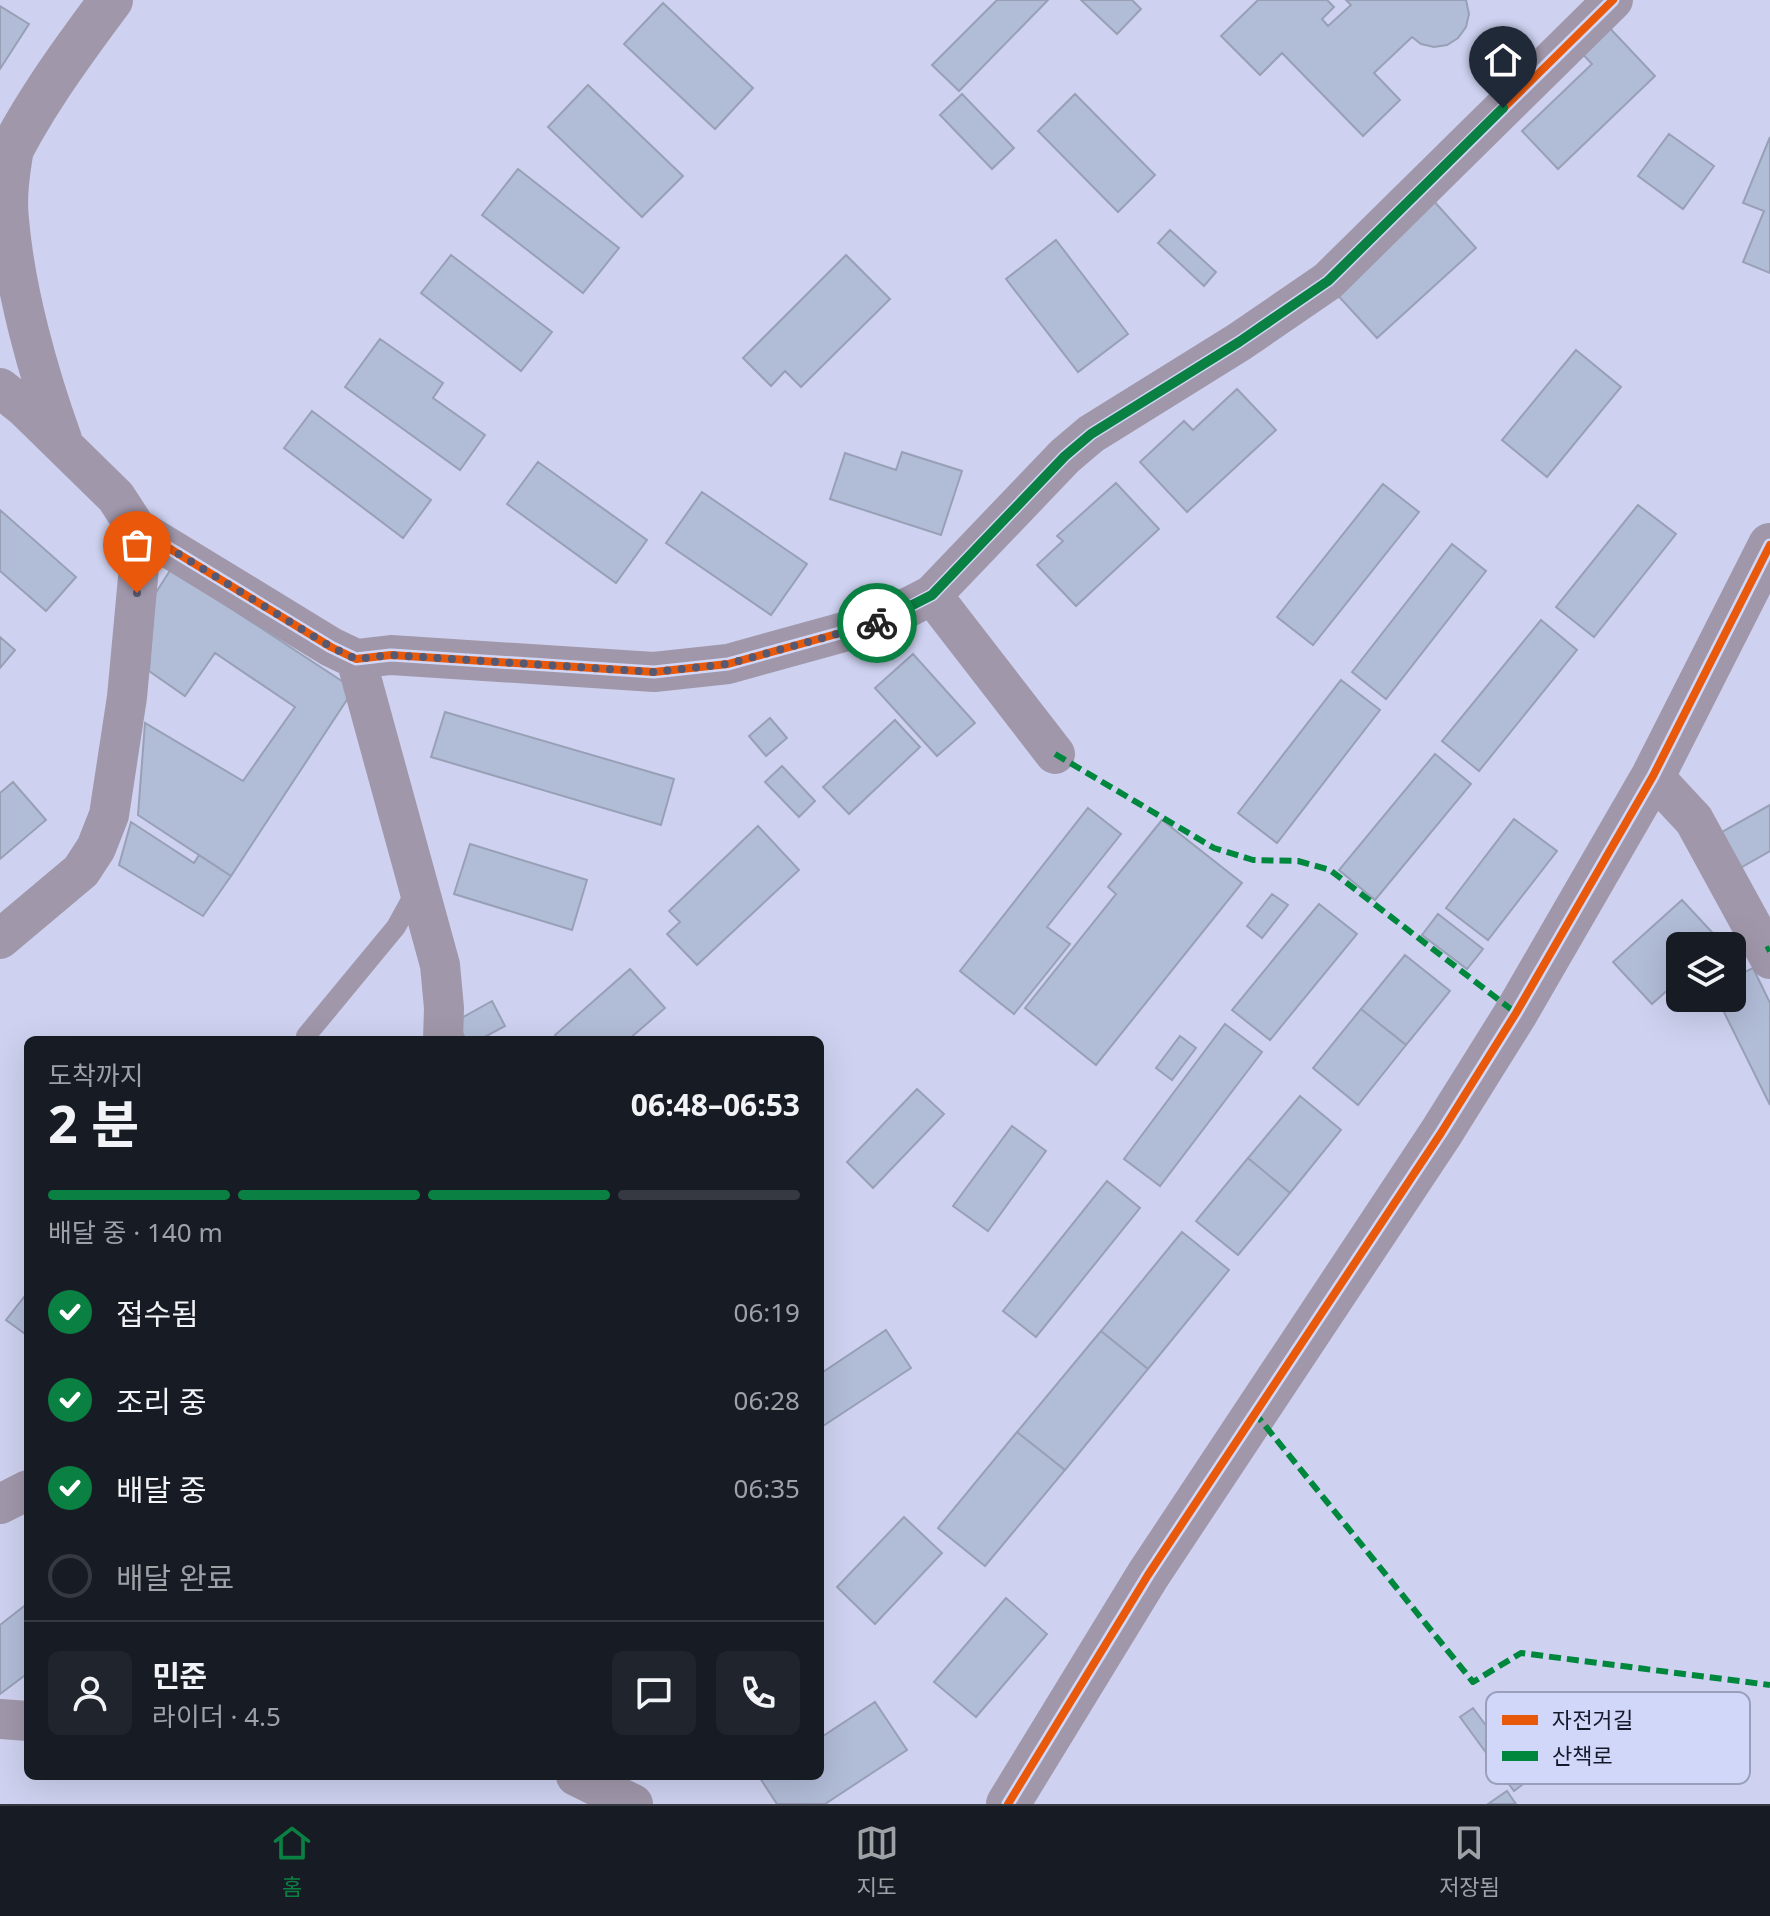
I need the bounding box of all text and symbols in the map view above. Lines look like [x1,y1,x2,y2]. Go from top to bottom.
pin [1469,26,1537,108]
icon: home [1481,38,1525,82]
pin [103,511,171,593]
icon: bag [115,523,159,567]
courier [837,583,917,663]
icon: bike [855,601,899,645]
map controls [1666,932,1746,1012]
button: layers [1666,932,1746,1012]
text: 도착까지 [48,1057,144,1093]
text: 06:48–06:53 [631,1084,800,1125]
text: 2 분 [48,1087,139,1158]
text: 배달 중 · 140 m [48,1214,223,1250]
icon: check [48,1290,92,1334]
text: 접수됨 [116,1293,199,1334]
text: 06:19 [734,1294,800,1330]
icon: check [48,1378,92,1422]
text: 조리 중 [116,1381,207,1422]
text: 06:28 [734,1382,800,1418]
icon: check [48,1466,92,1510]
text: 배달 중 [116,1469,207,1510]
text: 06:35 [734,1470,800,1506]
text: 배달 완료 [116,1557,234,1598]
button: person [48,1651,132,1735]
button: chat [612,1651,696,1735]
button: phone [716,1651,800,1735]
text: 민준 [152,1655,207,1696]
legend [1486,1692,1750,1784]
text: 라이더 · 4.5 [152,1698,281,1734]
text: 자전거길 [1552,1704,1633,1734]
text: 산책로 [1552,1740,1613,1770]
tab: 홈 [270,1821,314,1901]
tab: 지도 [855,1821,899,1901]
tab: 저장됨 [1439,1821,1500,1901]

